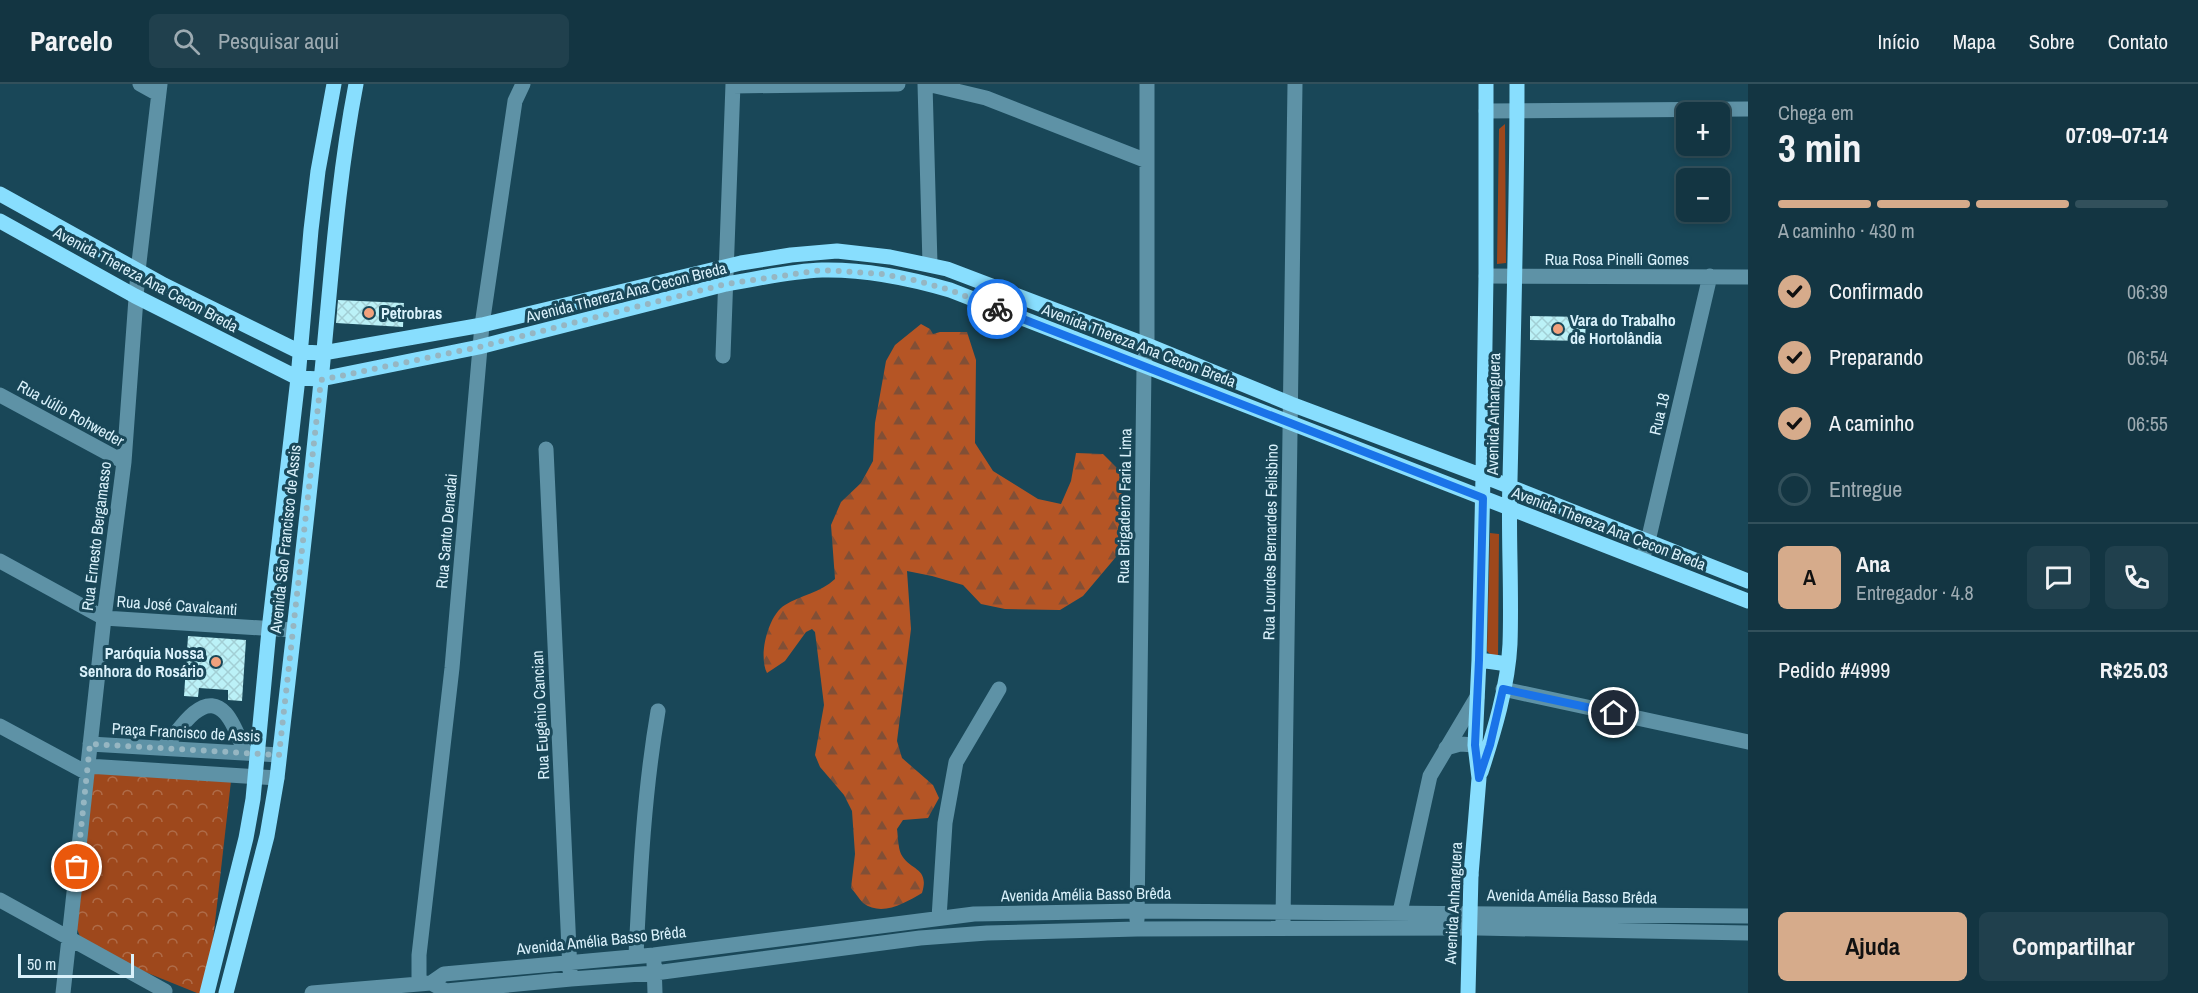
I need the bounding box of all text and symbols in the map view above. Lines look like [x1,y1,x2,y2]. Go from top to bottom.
search box [149,14,569,68]
text: Parcelo [30,22,113,60]
icon: search [170,25,203,58]
text: Pesquisar aqui [218,26,339,56]
text: Início [1878,27,1920,56]
text: Mapa [1953,27,1996,56]
text: Sobre [2029,27,2075,56]
text: Contato [2108,27,2168,56]
text: Chega em [1778,99,1854,126]
map controls [1676,102,1730,222]
button: + [1676,102,1730,156]
text: 07:09–07:14 [2066,120,2168,150]
text: 3 min [1778,122,1862,174]
button: − [1676,168,1730,222]
text: A caminho · 430 m [1778,217,1915,244]
street label: Avenida Thereza Ana Cecon Breda [49,220,243,337]
street label: Rua Rosa Pinelli Gomes [1545,248,1689,270]
street label: Avenida Thereza Ana Cecon Breda [522,256,729,328]
icon: check [1778,275,1811,308]
text: Confirmado [1829,276,1923,306]
text: 06:39 [2127,278,2168,305]
courier [967,279,1027,339]
icon: bike [981,293,1014,326]
street label: Avenida Thereza Ana Cecon Breda [1038,297,1240,392]
place label: Petrobras [381,302,442,324]
marker: Petrobras [362,306,376,320]
place label: Vara do Trabalho de Hortolândia [1570,309,1676,349]
marker: Vara do Trabalho de Hortolândia [1551,322,1565,336]
icon: check [1778,341,1811,374]
text: Preparando [1829,342,1923,372]
text: 06:54 [2127,344,2168,371]
street label: Avenida Anhanguera [1481,352,1505,476]
street label: Rua Júlio Rohweder [14,375,129,452]
street label: Rua 18 [1644,391,1674,437]
icon: check [1778,407,1811,440]
text: A caminho [1829,408,1914,438]
text: 06:55 [2127,410,2168,437]
street label: Rua Brigadeiro Faria Lima [1112,427,1136,584]
street label: Avenida São Francisco de Assis [264,444,306,635]
street label: Rua Lourdes Bernardes Felisbino [1257,444,1283,640]
street label: Rua Ernesto Bergamasso [76,460,116,612]
street label: Rua Santo Denadai [430,473,462,589]
text: Entregue [1829,474,1902,504]
street label: Avenida Thereza Ana Cecon Breda [1508,480,1710,575]
button: chat [2027,546,2090,609]
button: phone [2105,546,2168,609]
text: Ana [1856,549,1890,579]
text: A [1803,562,1816,592]
text: Entregador · 4.8 [1856,579,1974,606]
street label: Rua José Cavalcanti [116,590,238,620]
place label: Paróquia Nossa Senhora do Rosário [79,642,205,682]
street label: Rua Eugênio Cancian [526,650,554,780]
marker: Paróquia Nossa Senhora do Rosário [209,655,223,669]
text: Pedido #4999 [1778,655,1890,685]
text: R$25.03 [2100,655,2168,685]
pin [1588,687,1639,738]
icon: home [1597,696,1630,729]
street label: Praça Francisco de Assis [111,717,261,747]
pin [51,841,102,892]
street label: Avenida Anhanguera [1439,841,1467,966]
icon: bag [60,850,93,883]
street label: Avenida Amélia Basso Brêda [1000,882,1172,907]
street label: Avenida Amélia Basso Brêda [1486,883,1658,908]
button: Ajuda [1778,912,1967,981]
button: Compartilhar [1979,912,2168,981]
street label: Avenida Amélia Basso Brêda [514,920,688,960]
scale bar [18,951,134,978]
text: 50 m [27,953,56,975]

